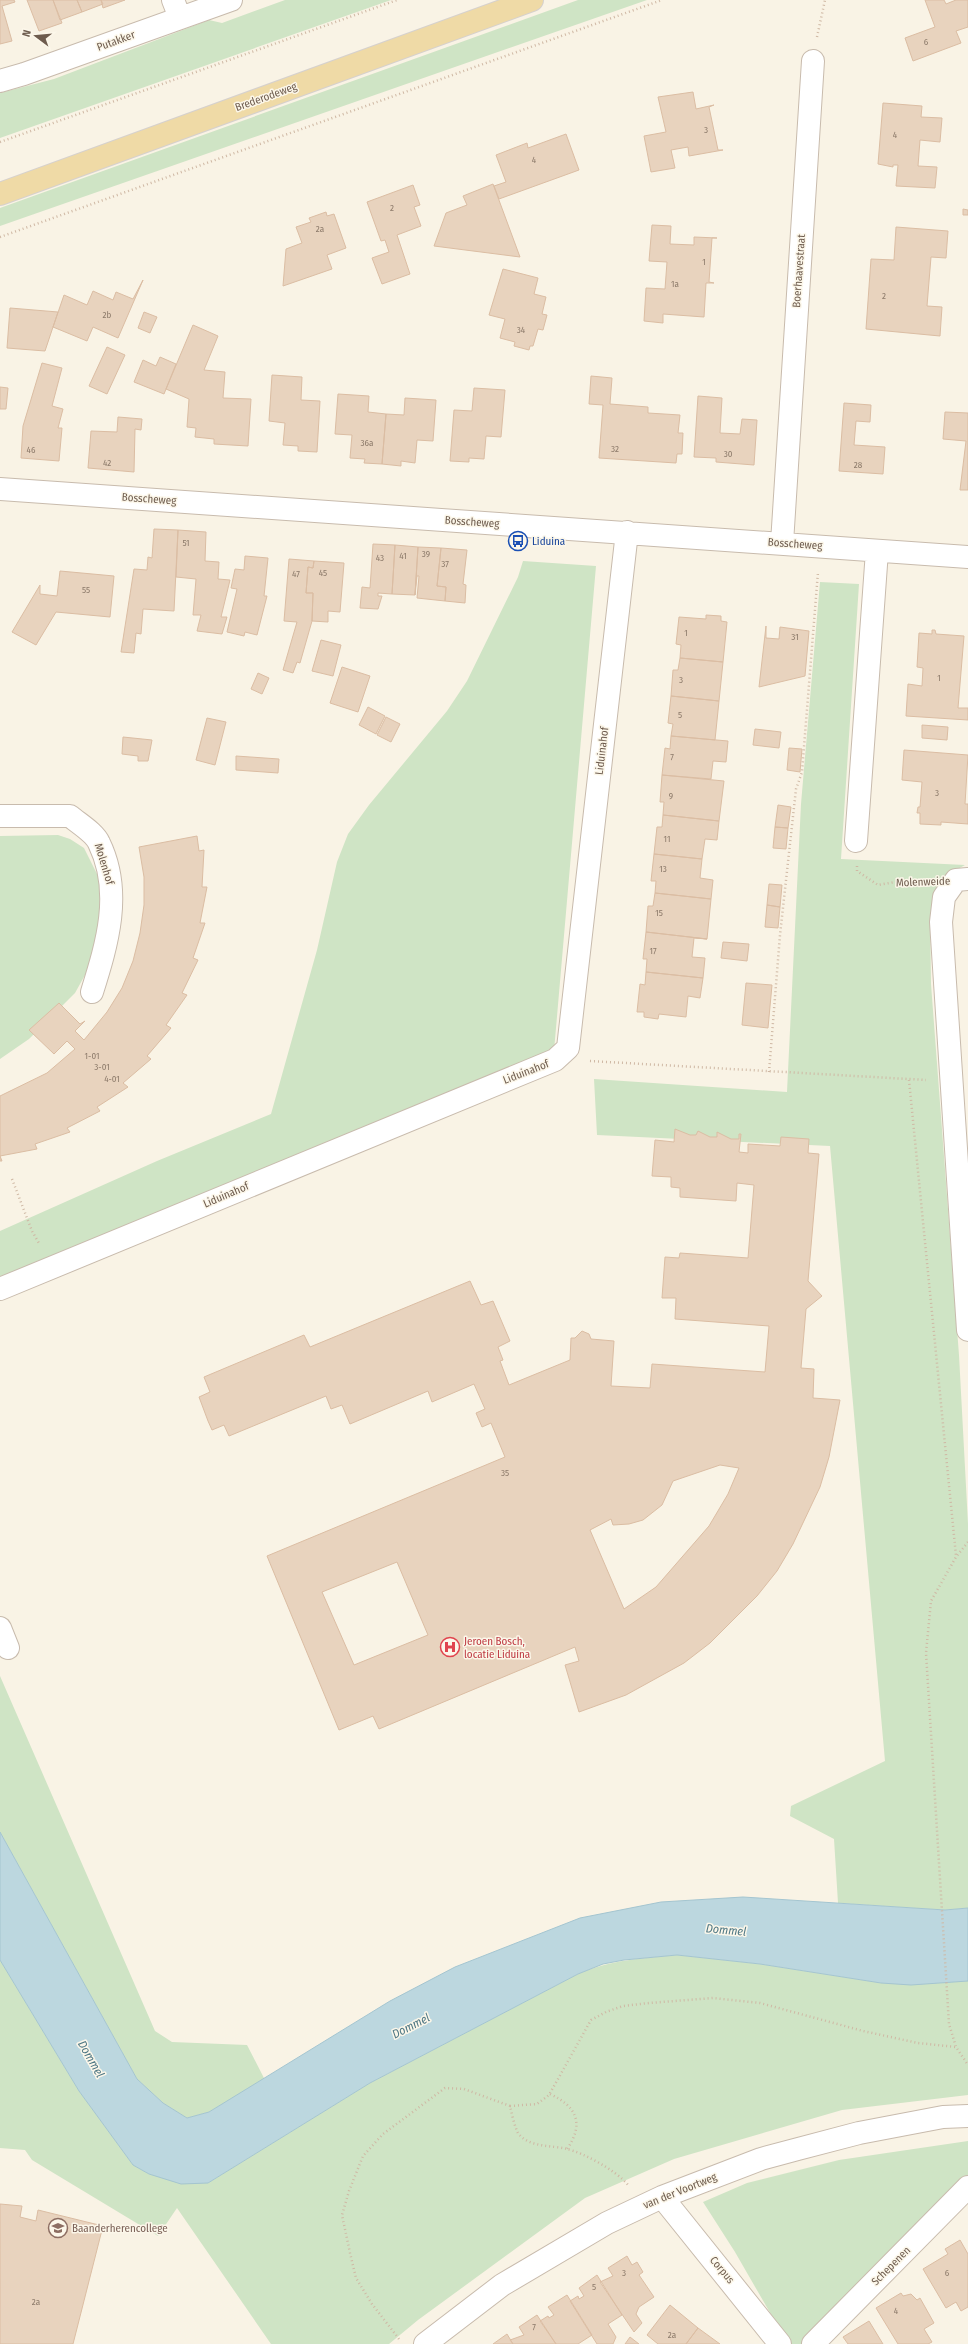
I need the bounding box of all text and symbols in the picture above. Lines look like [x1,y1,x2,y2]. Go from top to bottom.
north arrow [16,16,56,56]
text: N [20,28,34,38]
street label: Putakker [95,28,137,54]
house number: 6 [924,37,929,47]
street label: Brederodeweg [233,80,299,114]
house number: 3 [704,125,708,135]
house number: 4 [893,130,898,140]
house number: 4 [532,155,537,165]
house number: 2 [390,203,394,213]
house number: 2a [316,224,325,234]
street label: Boerhaavestraat [790,233,808,308]
house number: 1 [702,257,706,267]
house number: 1a [671,279,680,289]
house number: 2 [882,291,886,301]
house number: 2b [103,310,112,320]
house number: 34 [517,325,526,335]
house number: 36a [361,438,374,448]
house number: 32 [611,444,619,454]
house number: 46 [27,445,36,455]
house number: 30 [724,449,733,459]
house number: 42 [103,458,111,468]
house number: 28 [854,460,863,470]
street label: Bosscheweg [121,491,178,507]
street label: Bosscheweg [444,514,501,530]
bus stop icon: Liduina [507,530,529,552]
place label: Liduina [532,535,565,548]
street label: Bosscheweg [767,536,824,552]
house number: 51 [182,538,190,548]
house number: 39 [422,549,430,559]
house number: 41 [399,551,407,561]
house number: 43 [376,553,384,563]
house number: 37 [441,559,449,569]
house number: 45 [319,568,327,578]
house number: 47 [292,569,300,579]
house number: 55 [82,585,90,595]
house number: 1 [684,628,688,638]
house number: 31 [791,632,799,642]
house number: 1 [937,673,941,683]
house number: 3 [679,675,683,685]
house number: 5 [678,710,682,720]
street label: Liduinahof [593,726,611,776]
house number: 7 [670,752,674,762]
house number: 3 [935,788,939,798]
house number: 9 [669,791,673,801]
house number: 11 [664,834,670,844]
street label: Molenhof [92,842,117,887]
house number: 13 [659,864,667,874]
street label: Molenweide [896,875,950,889]
house number: 15 [655,908,663,918]
house number: 17 [649,946,657,956]
house number: 1-01 [85,1051,99,1061]
street label: Liduinahof [501,1057,551,1087]
house number: 3-01 [94,1062,110,1072]
house number: 4-01 [104,1074,120,1084]
street label: Liduinahof [201,1179,251,1210]
house number: 35 [501,1468,509,1478]
place label: Jeroen Bosch, locatie Liduina [464,1635,530,1661]
hospital icon: Jeroen Bosch, locatie Liduina [439,1636,461,1658]
water label: Dommel [705,1921,747,1939]
water label: Dommel [390,2011,432,2041]
water label: Dommel [75,2038,107,2080]
street label: van der Voortweg [641,2170,720,2212]
school or university icon: Baanderherencollege [47,2217,69,2239]
place label: Baanderherencollege [72,2222,168,2235]
street label: Schepenen [869,2244,913,2288]
street label: Corpus [707,2254,737,2286]
house number: 3 [622,2268,626,2278]
house number: 6 [945,2268,950,2278]
house number: 5 [592,2282,596,2292]
house number: 2a [32,2297,41,2307]
house number: 4 [894,2306,899,2316]
house number: 7 [532,2322,536,2332]
house number: 2a [668,2330,677,2340]

